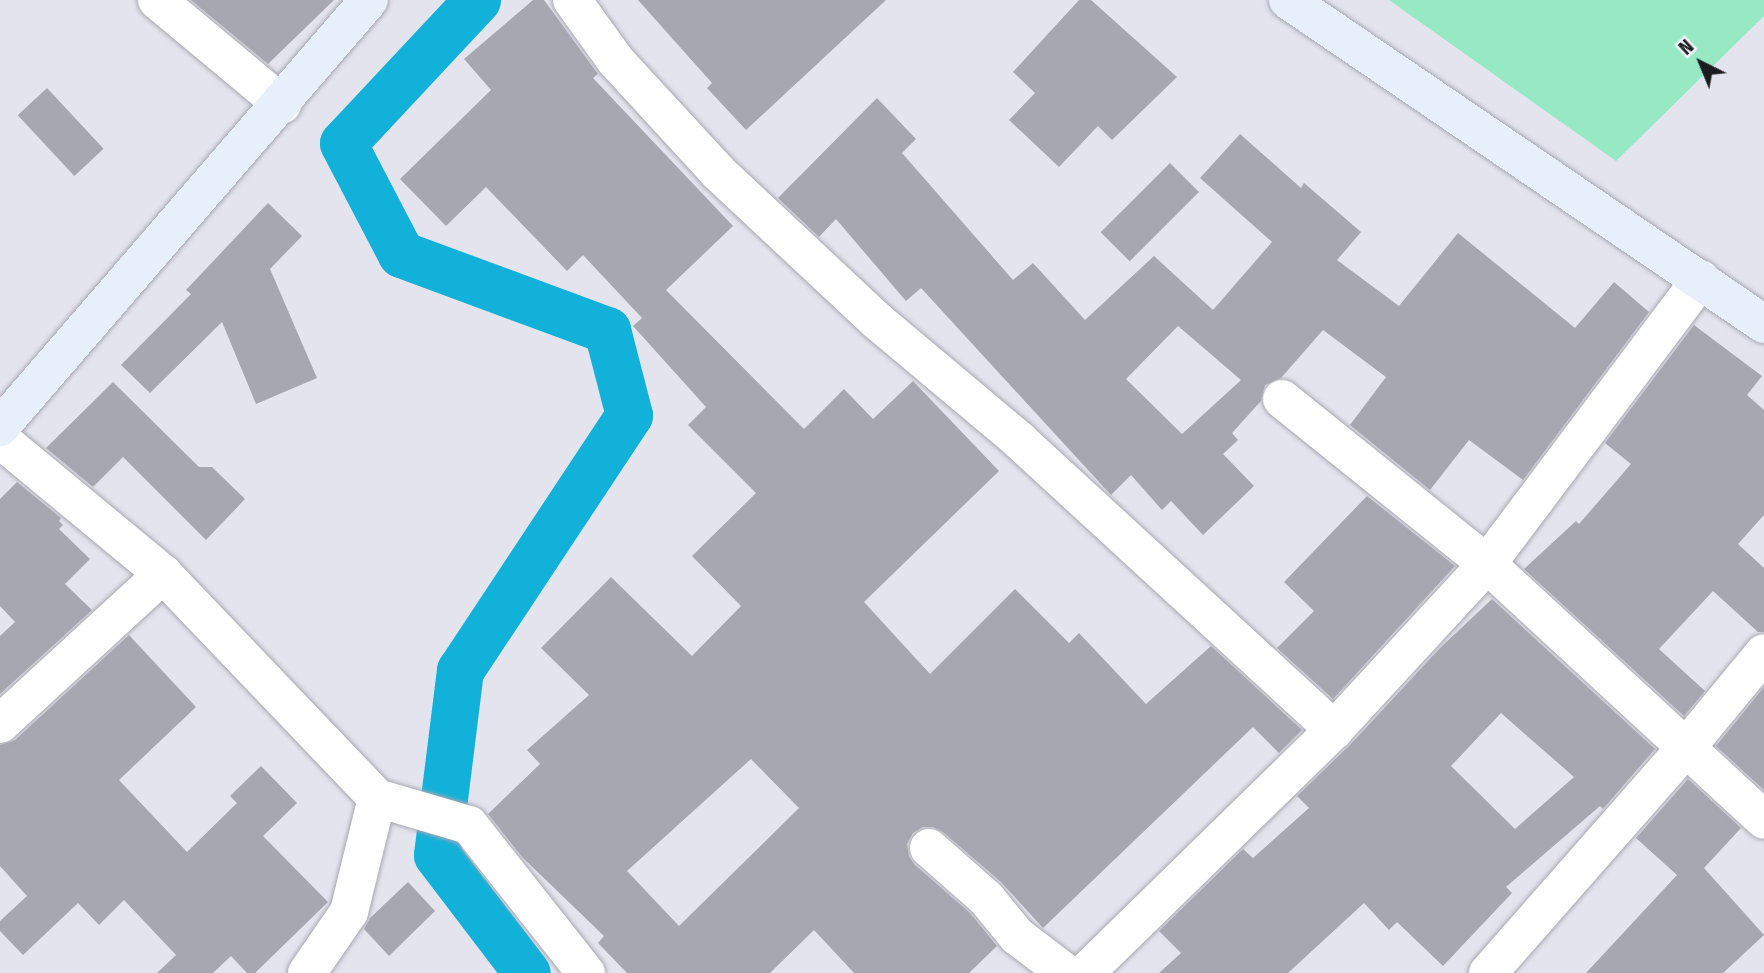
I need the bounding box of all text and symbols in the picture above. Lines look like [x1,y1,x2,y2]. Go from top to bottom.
north arrow [1666,28,1736,98]
text: N [1674,35,1698,60]

